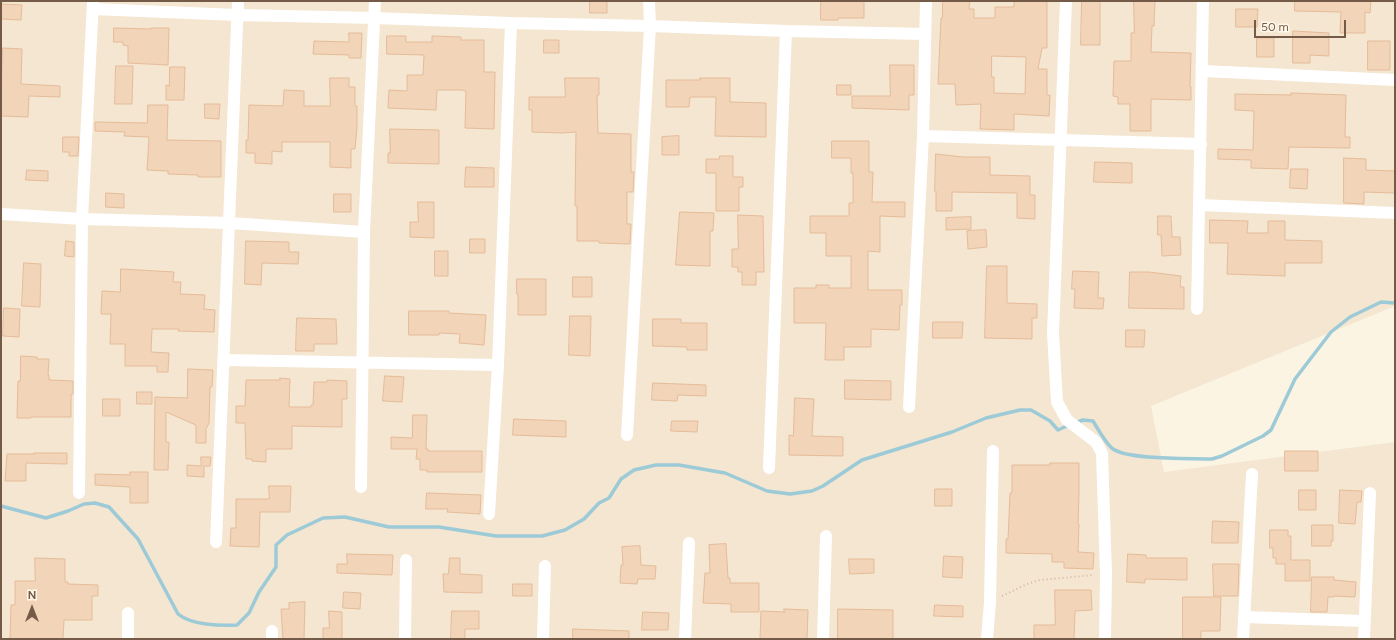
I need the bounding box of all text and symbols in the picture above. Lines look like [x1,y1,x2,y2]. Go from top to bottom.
scale bar [1256,12,1348,38]
text: 50 m [1261,20,1289,34]
north arrow [12,588,52,628]
text: N [28,589,36,602]

